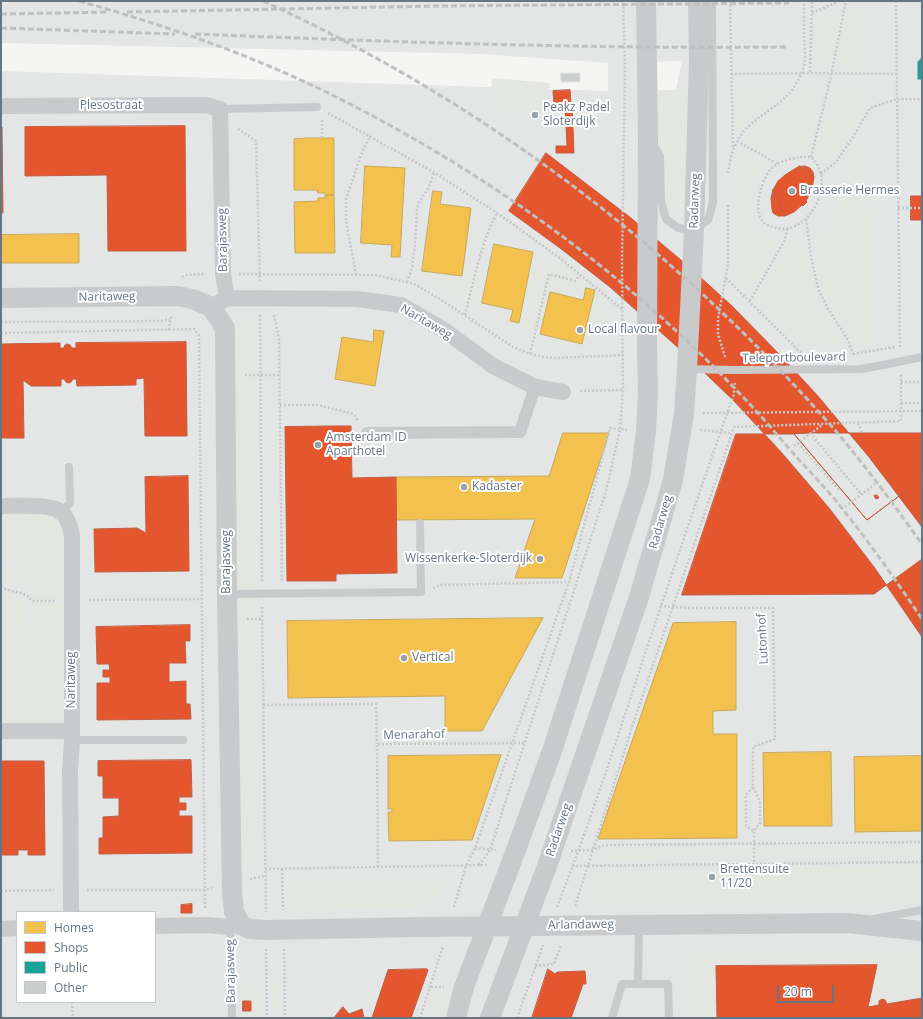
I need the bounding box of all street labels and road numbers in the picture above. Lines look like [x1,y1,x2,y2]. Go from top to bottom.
street label: Plesostraat [80,99,142,113]
street label: Radarweg [687,173,703,229]
street label: Barajasweg [215,208,231,272]
street label: Naritaweg [78,289,136,305]
street label: Naritaweg [398,301,454,343]
street label: Teleportboulevard [742,350,846,366]
street label: Radarweg [646,493,676,551]
street label: Barajasweg [220,530,234,594]
street label: Lutonhof [754,613,772,665]
street label: Naritaweg [65,651,79,709]
street label: Menarahof [383,727,445,743]
street label: Radarweg [543,801,575,859]
street label: Arlandaweg [548,917,614,933]
street label: Barajasweg [223,939,239,1003]

